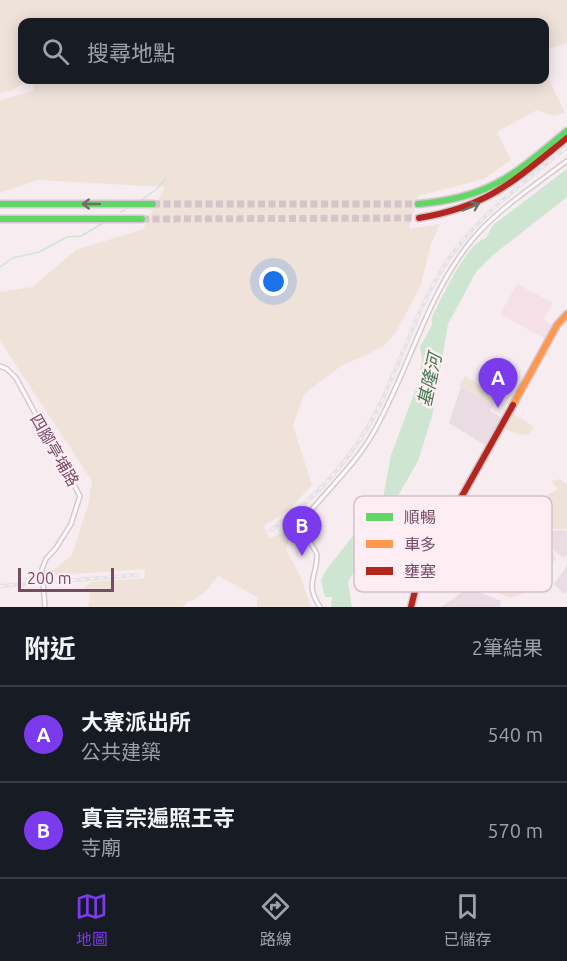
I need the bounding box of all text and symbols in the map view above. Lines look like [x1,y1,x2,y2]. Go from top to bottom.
search box [18,18,549,84]
icon: search [39,35,72,68]
text: 搜尋地點 [87,40,175,65]
one-way arrow [81,198,101,210]
one-way arrow [462,201,480,212]
your location [259,267,288,296]
water label: 基隆河 [414,349,445,408]
pin: A [478,358,518,408]
street label: 四腳亭埔路 [27,411,83,489]
legend [354,496,552,592]
pin: B [282,506,322,556]
text: 順暢 [404,508,436,526]
text: 車多 [404,535,436,553]
text: 壅塞 [404,562,436,580]
scale bar [18,565,114,592]
text: 200 m [27,569,72,587]
text: 附近 [24,634,76,663]
text: 2筆結果 [472,636,543,659]
text: 大寮派出所 [81,709,191,734]
text: A [36,723,51,746]
text: 540 m [487,723,543,746]
text: 公共建築 [81,740,161,763]
text: 真言宗遍照王寺 [81,805,235,830]
text: B [37,819,50,842]
text: 570 m [487,819,543,842]
text: 寺廟 [81,836,121,859]
tab: 地圖 [75,890,108,950]
tab: 路線 [259,890,292,950]
tab: 已儲存 [443,890,491,950]

